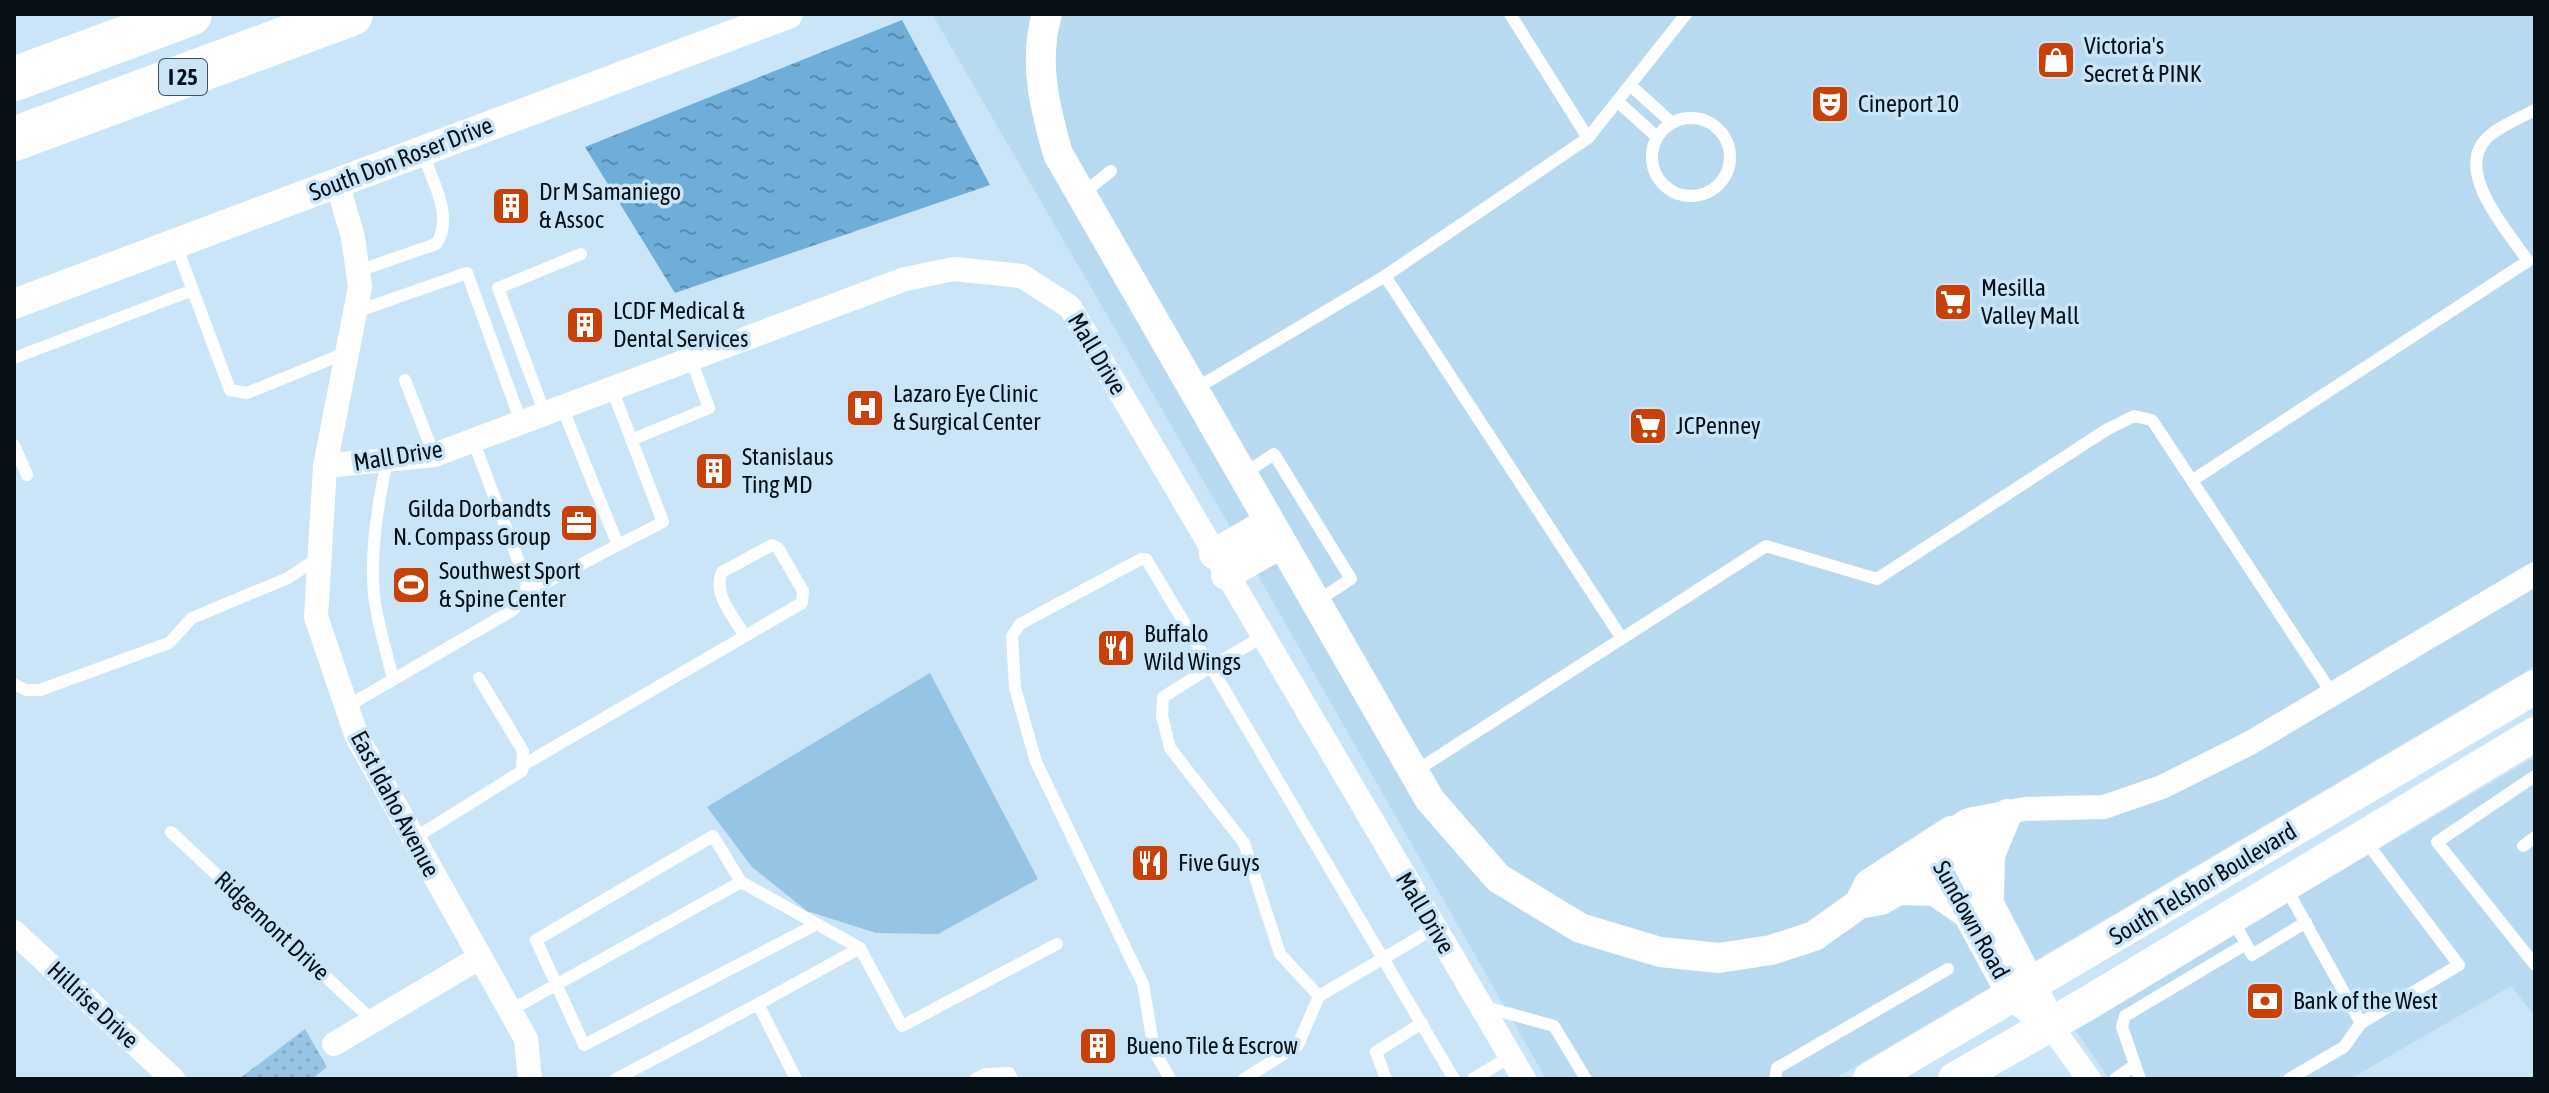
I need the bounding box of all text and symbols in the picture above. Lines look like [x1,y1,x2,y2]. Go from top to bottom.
place label: Victoria's Secret & PINK [2084,32,2202,87]
shop icon: Victoria's Secret & PINK [2035,39,2077,81]
road number: I 25 [159,59,207,95]
theatre icon: Cineport 10 [1809,83,1851,125]
place label: Cineport 10 [1858,90,1959,117]
street label: South Don Roser Drive [305,111,496,206]
place label: Dr M Samaniego & Assoc [539,178,681,233]
building icon: Dr M Samaniego & Assoc [490,185,532,227]
place label: Mesilla Valley Mall [1981,274,2080,329]
supermarket icon: Mesilla Valley Mall [1932,281,1974,323]
place label: LCDF Medical & Dental Services [613,297,748,352]
building icon: LCDF Medical & Dental Services [564,304,606,346]
street label: Mall Drive [1063,308,1132,399]
place label: Lazaro Eye Clinic & Surgical Center [893,380,1041,435]
hospital icon: Lazaro Eye Clinic & Surgical Center [844,387,886,429]
supermarket icon: JCPenney [1627,405,1669,447]
place label: JCPenney [1676,412,1761,439]
street label: Mall Drive [351,435,444,476]
place label: Stanislaus Ting MD [742,443,833,498]
building icon: Stanislaus Ting MD [693,450,735,492]
place label: Gilda Dorbandts N. Compass Group [393,495,551,550]
office icon: Gilda Dorbandts N. Compass Group [558,502,600,544]
place label: Southwest Sport & Spine Center [439,557,581,612]
sports icon: Southwest Sport & Spine Center [390,564,432,606]
place label: Buffalo Wild Wings [1144,620,1241,675]
restaurant icon: Buffalo Wild Wings [1095,627,1137,669]
street label: East Idaho Avenue [346,726,445,881]
street label: South Telshor Boulevard [2104,817,2301,950]
restaurant icon: Five Guys [1129,842,1171,884]
place label: Five Guys [1178,849,1260,876]
street label: Sundown Road [1928,856,2015,984]
street label: Ridgemont Drive [210,866,335,986]
street label: Mall Drive [1391,867,1460,958]
street label: Hillrise Drive [42,956,144,1053]
bank icon: Bank of the West [2244,980,2286,1022]
place label: Bank of the West [2293,987,2438,1014]
building icon: Bueno Tile & Escrow [1077,1025,1119,1067]
place label: Bueno Tile & Escrow [1126,1032,1298,1059]

